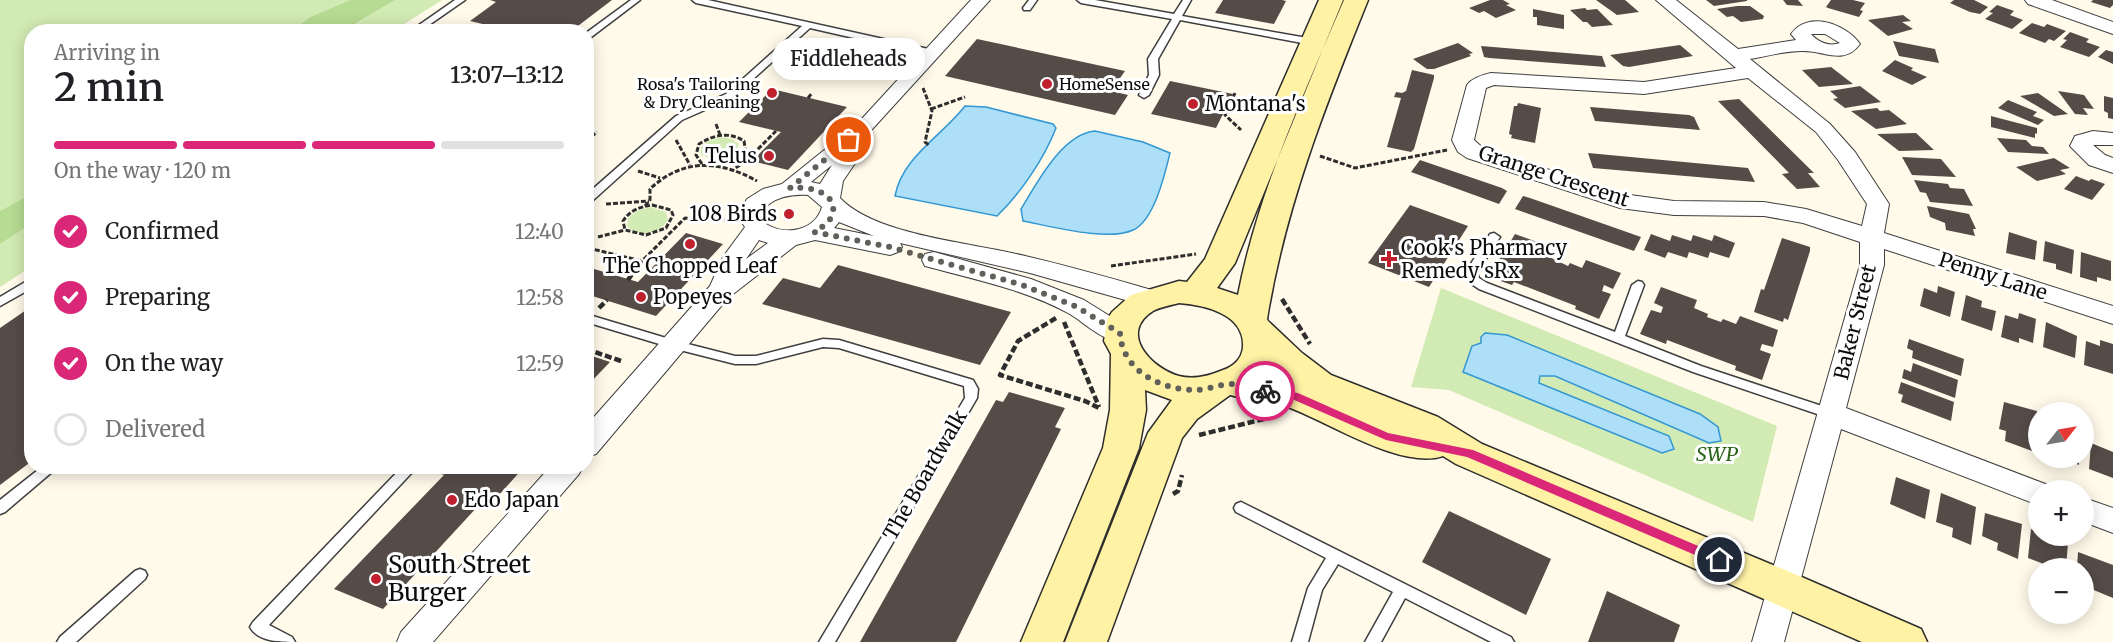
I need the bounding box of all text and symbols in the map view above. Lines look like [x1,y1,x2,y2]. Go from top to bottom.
callout: Fiddleheads [772,38,926,80]
text: Arriving in [54,40,160,65]
text: Fiddleheads [790,46,907,71]
text: 13:07–13:12 [450,61,564,89]
text: 2 min [54,63,164,112]
place label: Rosa's Tailoring & Dry Cleaning [637,74,760,112]
place label: HomeSense [1059,74,1150,94]
marker: HomeSense [1040,77,1054,91]
marker: Rosa's Tailoring & Dry Cleaning [765,86,779,100]
place label: Montana's [1205,91,1306,116]
marker: Montana's [1186,97,1200,111]
pin [823,114,874,165]
icon: bag [832,123,865,156]
street label: Grange Crescent [1476,139,1633,212]
place label: Telus [705,143,757,168]
marker: Telus [762,149,776,163]
text: On the way · 120 m [54,158,231,183]
place label: 108 Birds [689,201,777,226]
marker: 108 Birds [782,207,796,221]
icon: check [54,215,87,248]
text: Confirmed [105,217,219,245]
text: 12:40 [515,219,564,244]
place label: Cook's Pharmacy Remedy'sRx [1401,235,1567,283]
marker: The Chopped Leaf [683,237,697,251]
street label: Penny Lane [1936,246,2051,305]
marker: Cook's Pharmacy Remedy'sRx [1382,252,1396,266]
place label: The Chopped Leaf [603,253,779,278]
street label: Baker Street [1828,261,1881,382]
icon: check [54,281,87,314]
text: Preparing [105,283,210,311]
place label: Popeyes [653,284,732,309]
text: 12:58 [516,285,564,310]
marker: Popeyes [634,290,648,304]
icon: check [54,347,87,380]
text: On the way [105,349,223,377]
text: 12:59 [516,351,564,376]
courier [1235,361,1295,421]
icon: bike [1249,375,1282,408]
north arrow [2028,402,2094,468]
map controls [2028,402,2094,624]
street label: The Boardwalk [877,405,972,544]
text: Delivered [105,415,205,443]
park label: SWP [1696,441,1739,466]
button: + [2028,480,2094,546]
place label: Edo Japan [464,487,559,512]
marker: Edo Japan [445,493,459,507]
pin [1694,534,1745,585]
icon: home [1703,543,1736,576]
place label: South Street Burger [388,549,531,608]
button: − [2028,558,2094,624]
marker: South Street Burger [369,572,383,586]

